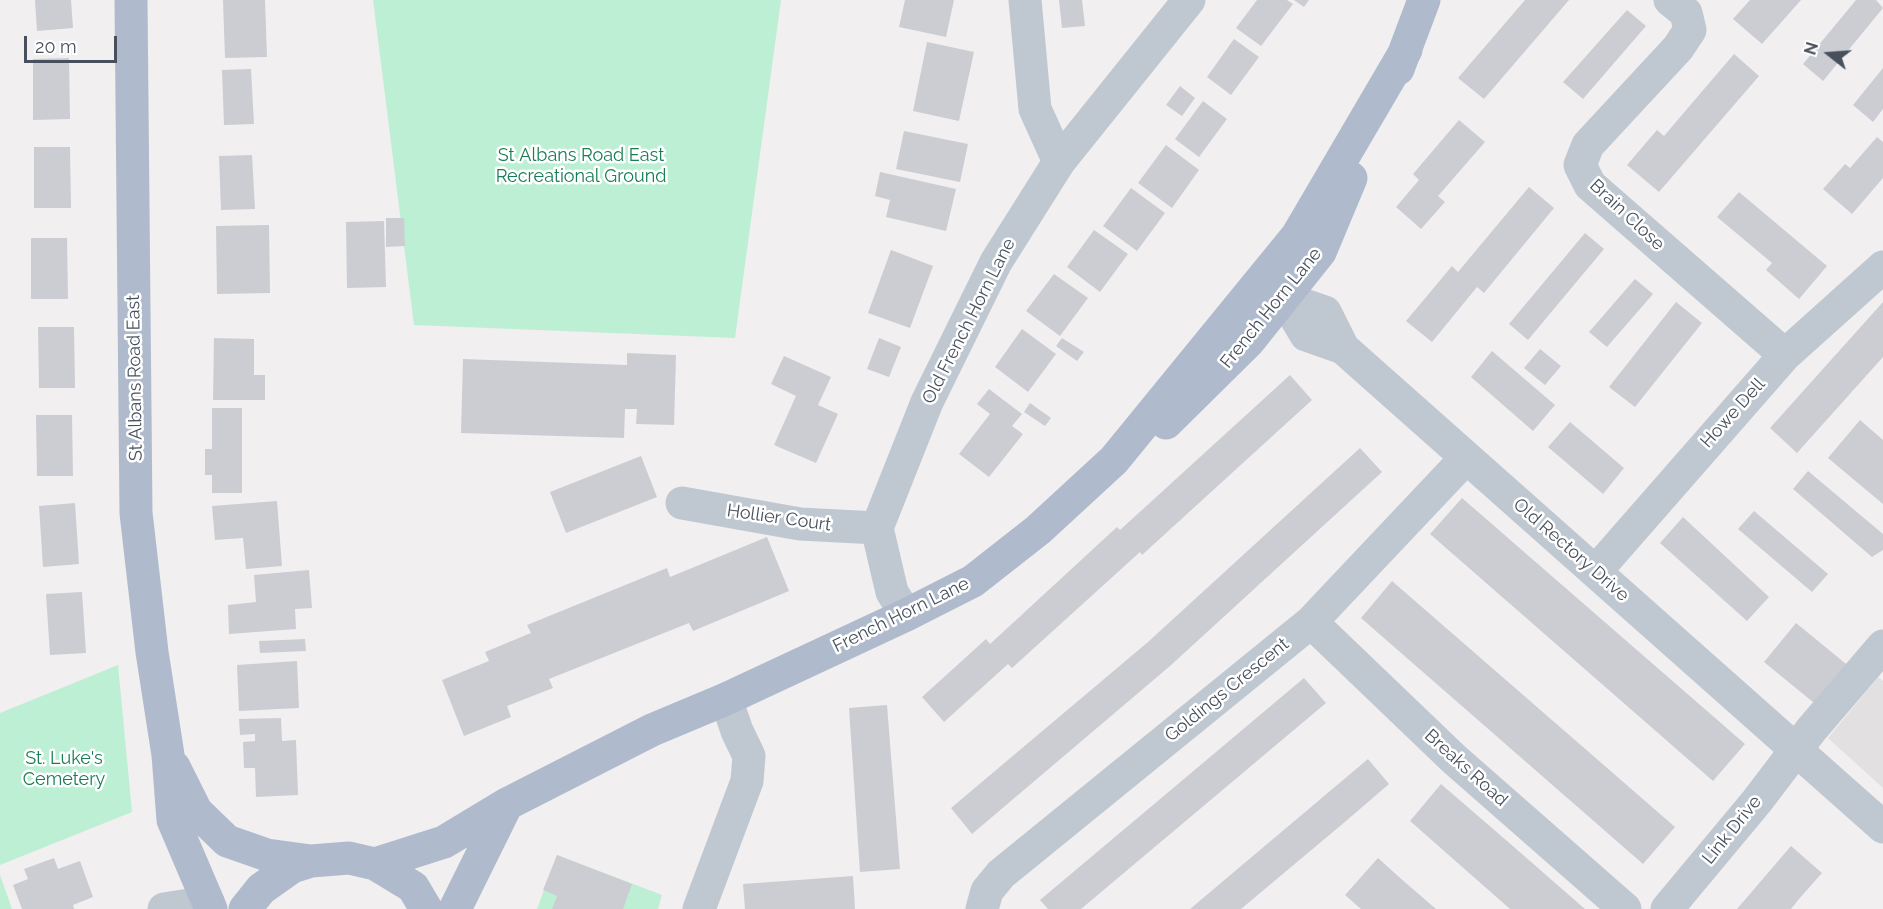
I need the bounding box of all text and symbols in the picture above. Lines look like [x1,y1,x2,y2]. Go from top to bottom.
scale bar [27,24,120,62]
north arrow [1799,24,1859,84]
text: 20 m [35,36,77,57]
text: N [1800,40,1822,57]
park label: St Albans Road East Recreational Ground [496,145,666,188]
street label: Brain Close [1585,175,1669,255]
street label: Old French Horn Lane [918,235,1020,407]
street label: French Horn Lane [1216,243,1326,373]
street label: St Albans Road East [123,295,147,461]
street label: Howe Dell [1696,374,1770,452]
street label: Old Rectory Drive [1509,494,1633,606]
street label: Hollier Court [725,500,833,536]
street label: French Horn Lane [829,573,973,657]
street label: Goldings Crescent [1161,633,1293,747]
street label: Breaks Road [1420,725,1512,811]
park label: St. Luke's Cemetery [23,748,105,790]
street label: Link Drive [1698,791,1766,869]

